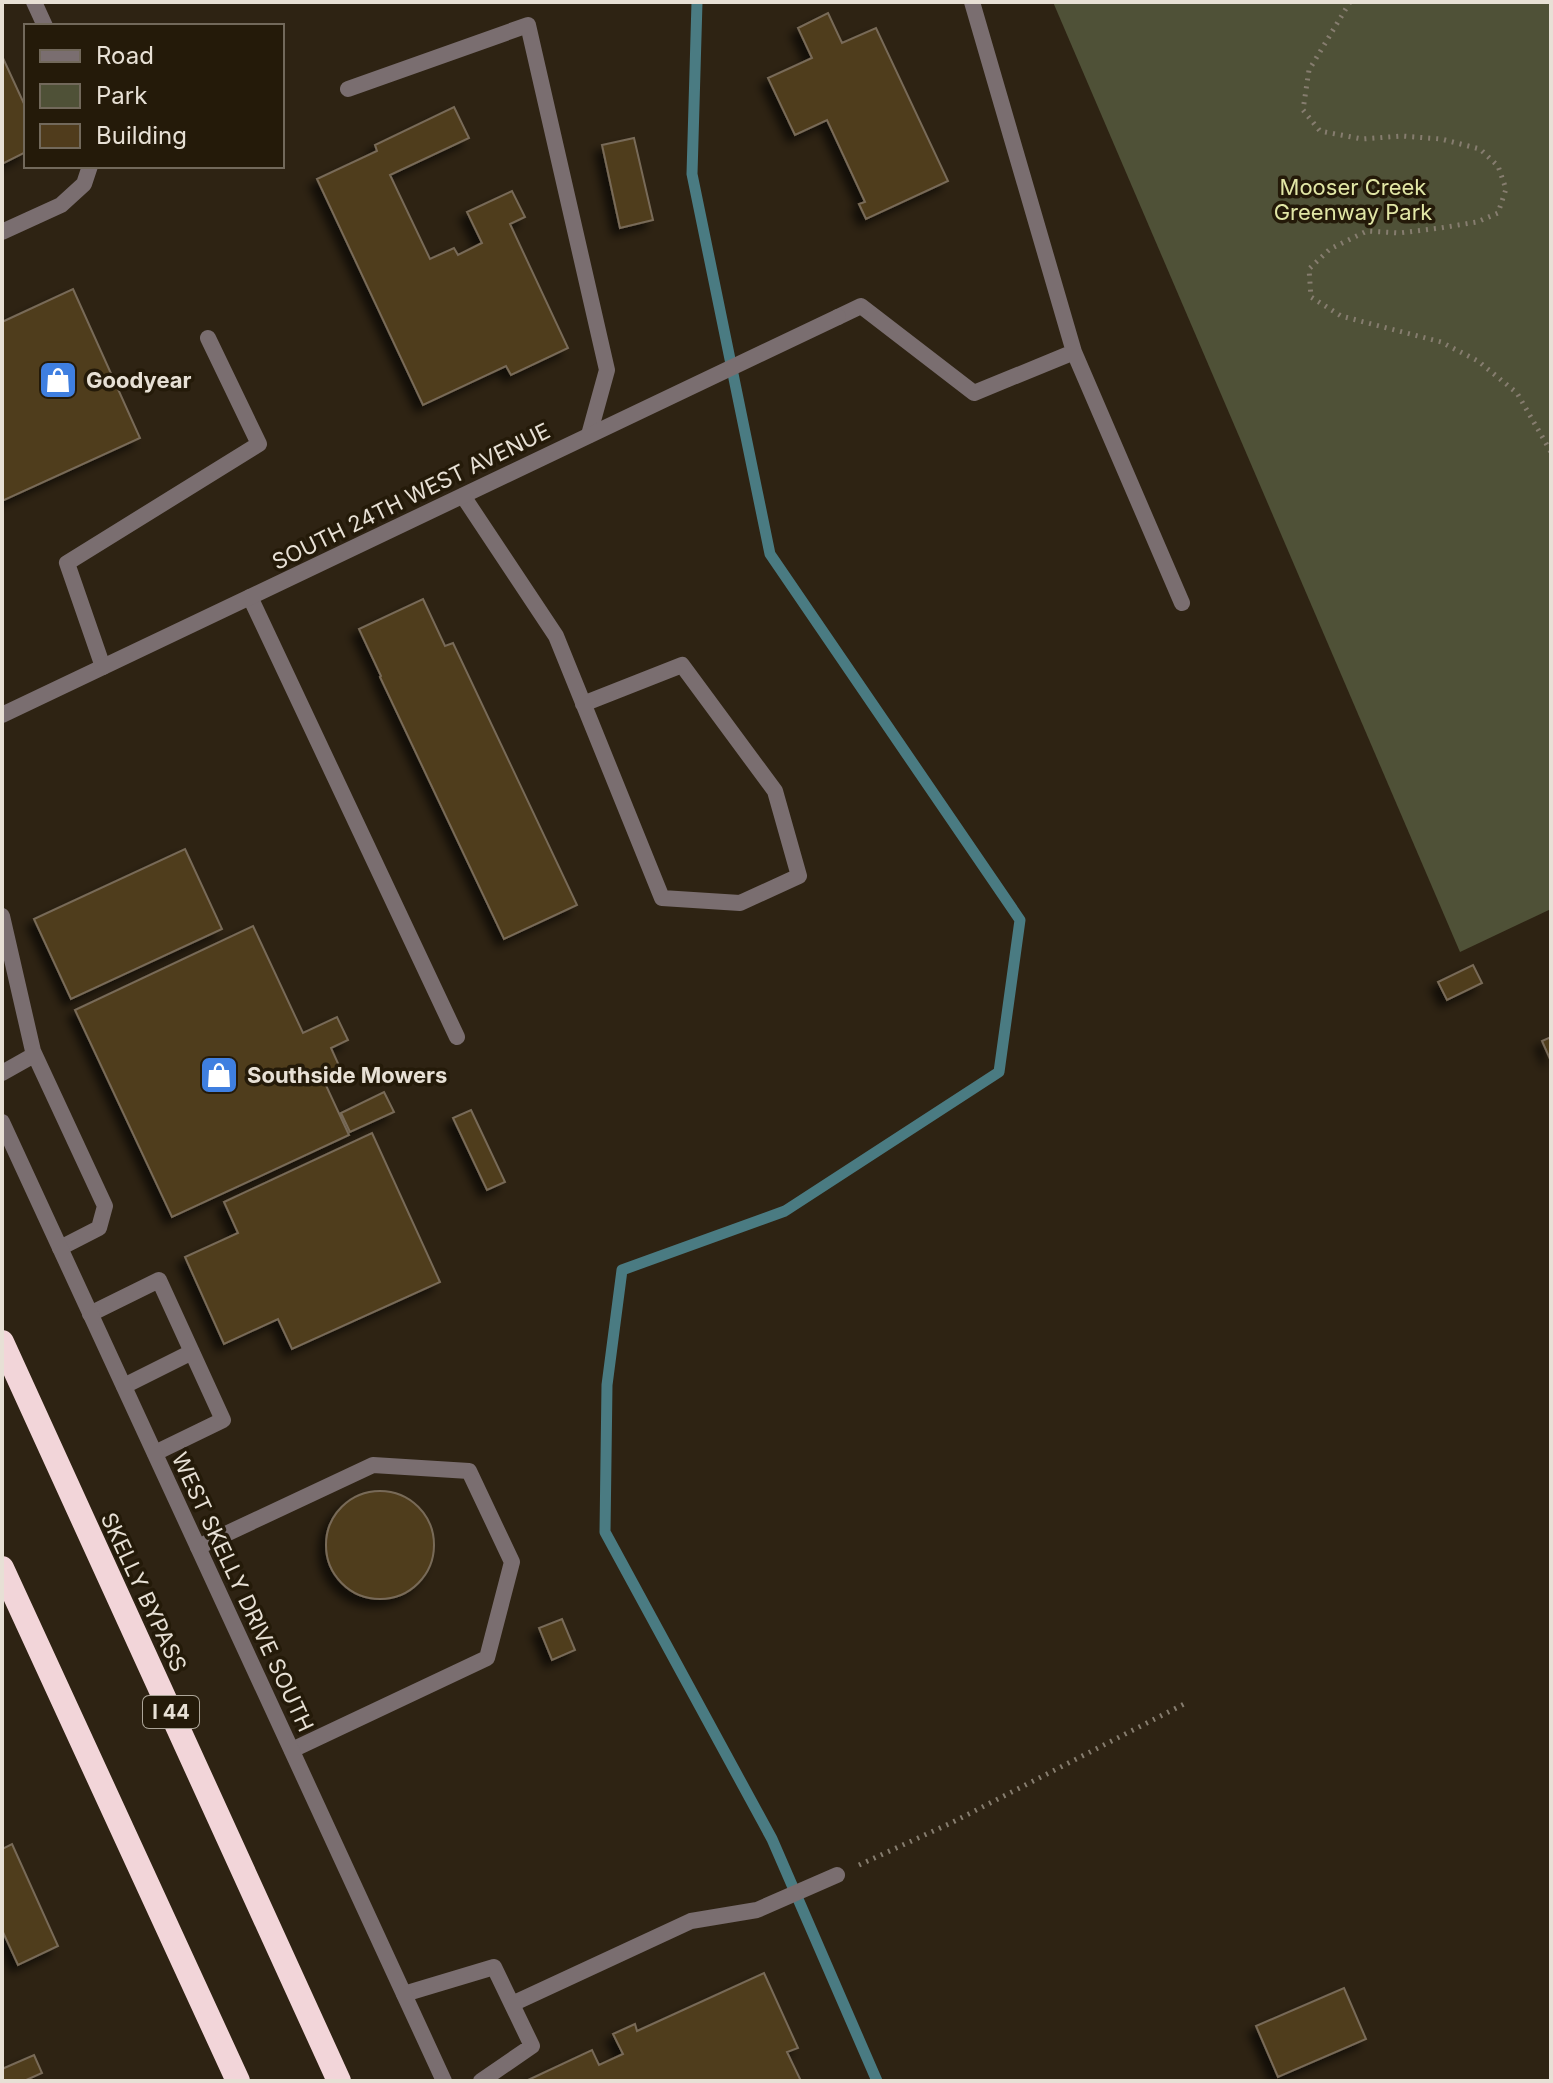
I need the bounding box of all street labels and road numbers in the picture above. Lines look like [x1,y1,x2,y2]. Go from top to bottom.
street label: SOUTH 24TH WEST AVENUE [268,417,554,575]
street label: WEST SKELLY DRIVE SOUTH [167,1448,319,1736]
street label: SKELLY BYPASS [96,1508,192,1676]
road number: I 44 [143,1696,199,1728]

